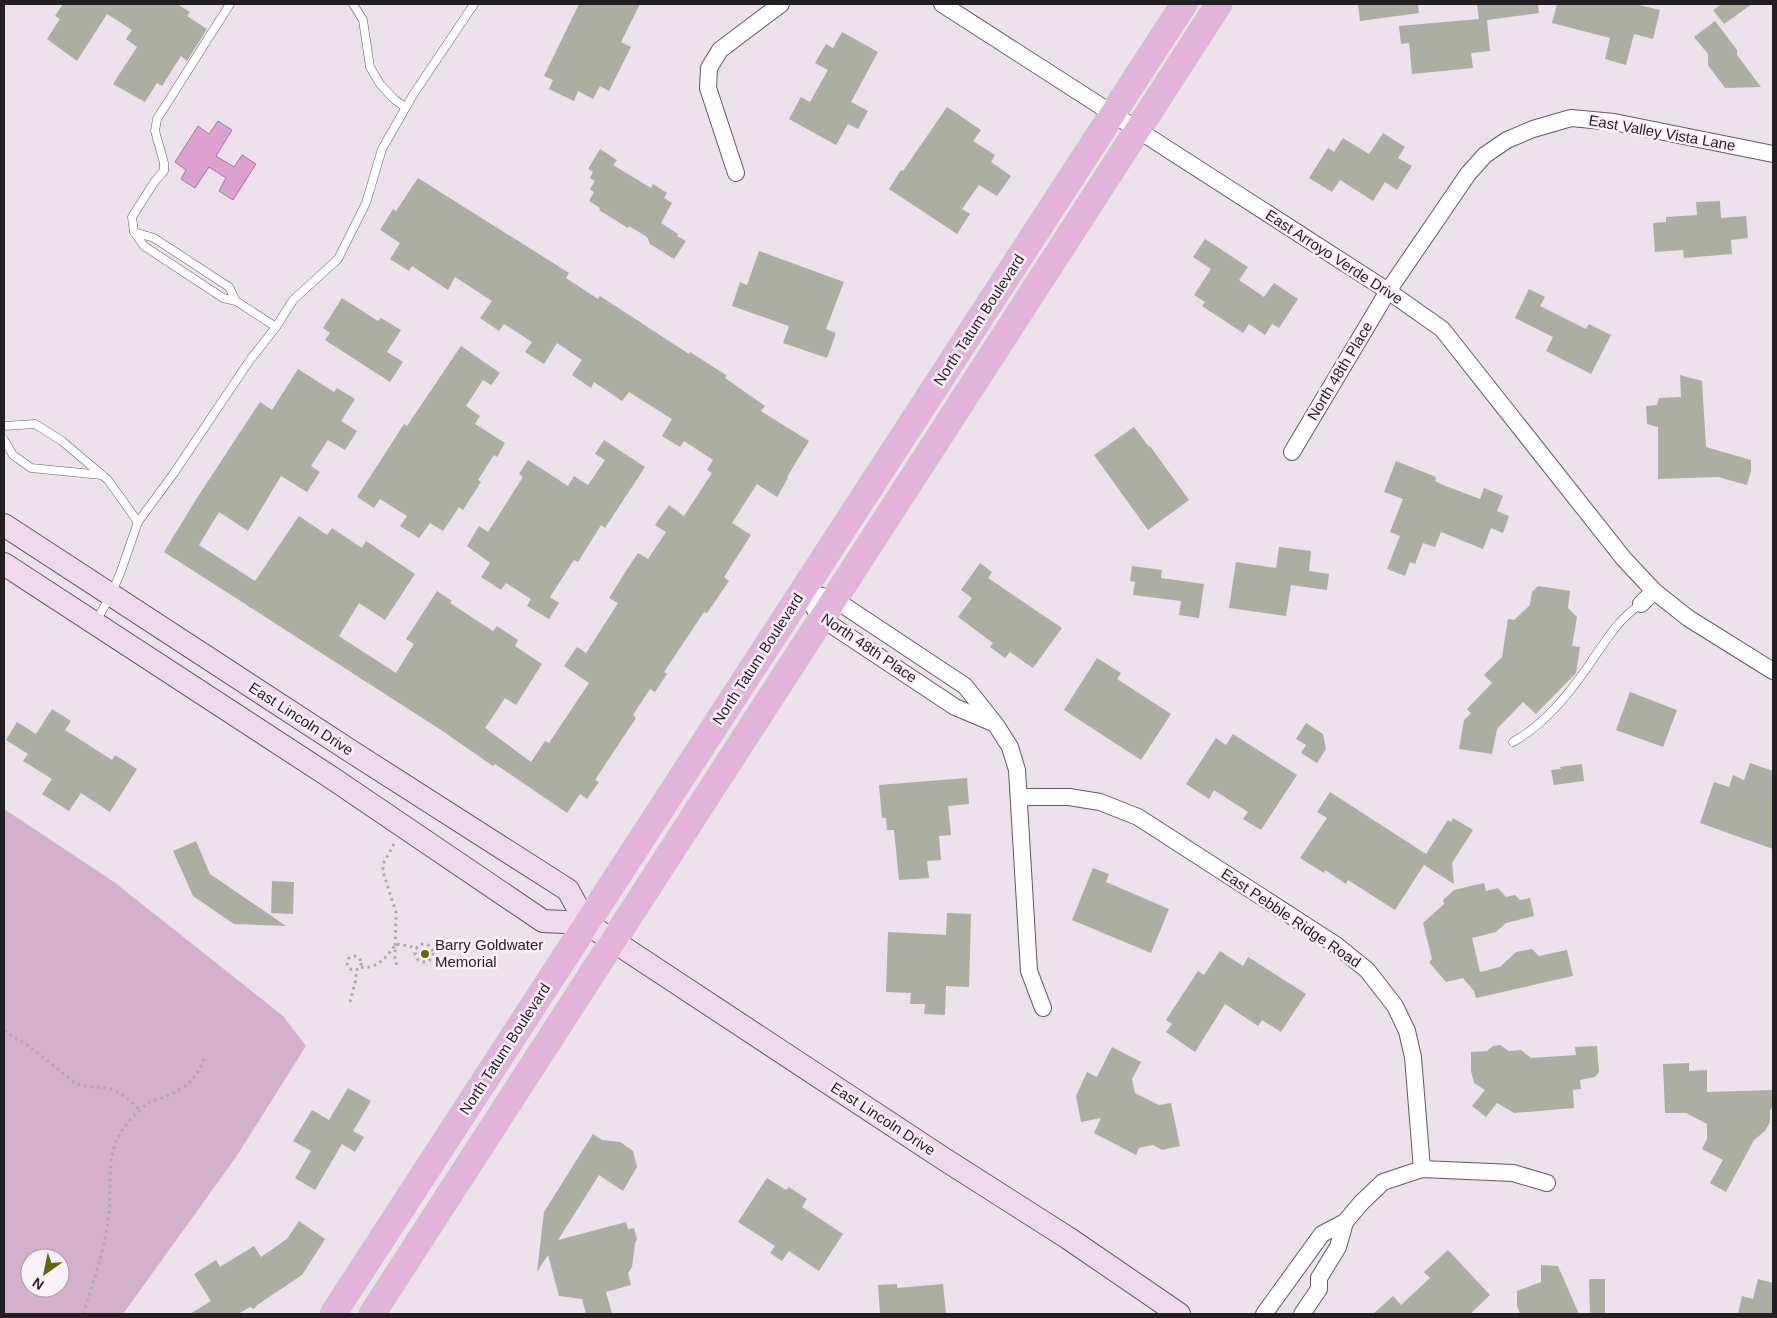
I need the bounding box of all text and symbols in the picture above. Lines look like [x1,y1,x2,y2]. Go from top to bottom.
street label: East Valley Vista Lane [1587,111,1737,154]
street label: East Arroyo Verde Drive [1263,206,1406,307]
street label: North Tatum Boulevard [930,251,1027,389]
street label: North 48th Place [1304,318,1376,423]
street label: North Tatum Boulevard [709,590,806,728]
street label: North 48th Place [818,609,920,686]
street label: East Lincoln Drive [246,679,357,759]
street label: East Pebble Ridge Road [1218,865,1364,971]
place label: Barry Goldwater Memorial [435,936,543,970]
marker: Barry Goldwater Memorial [419,948,431,960]
street label: North Tatum Boulevard [456,980,553,1118]
street label: East Lincoln Drive [828,1079,939,1159]
north arrow [20,1248,70,1298]
text: N [29,1274,47,1293]

